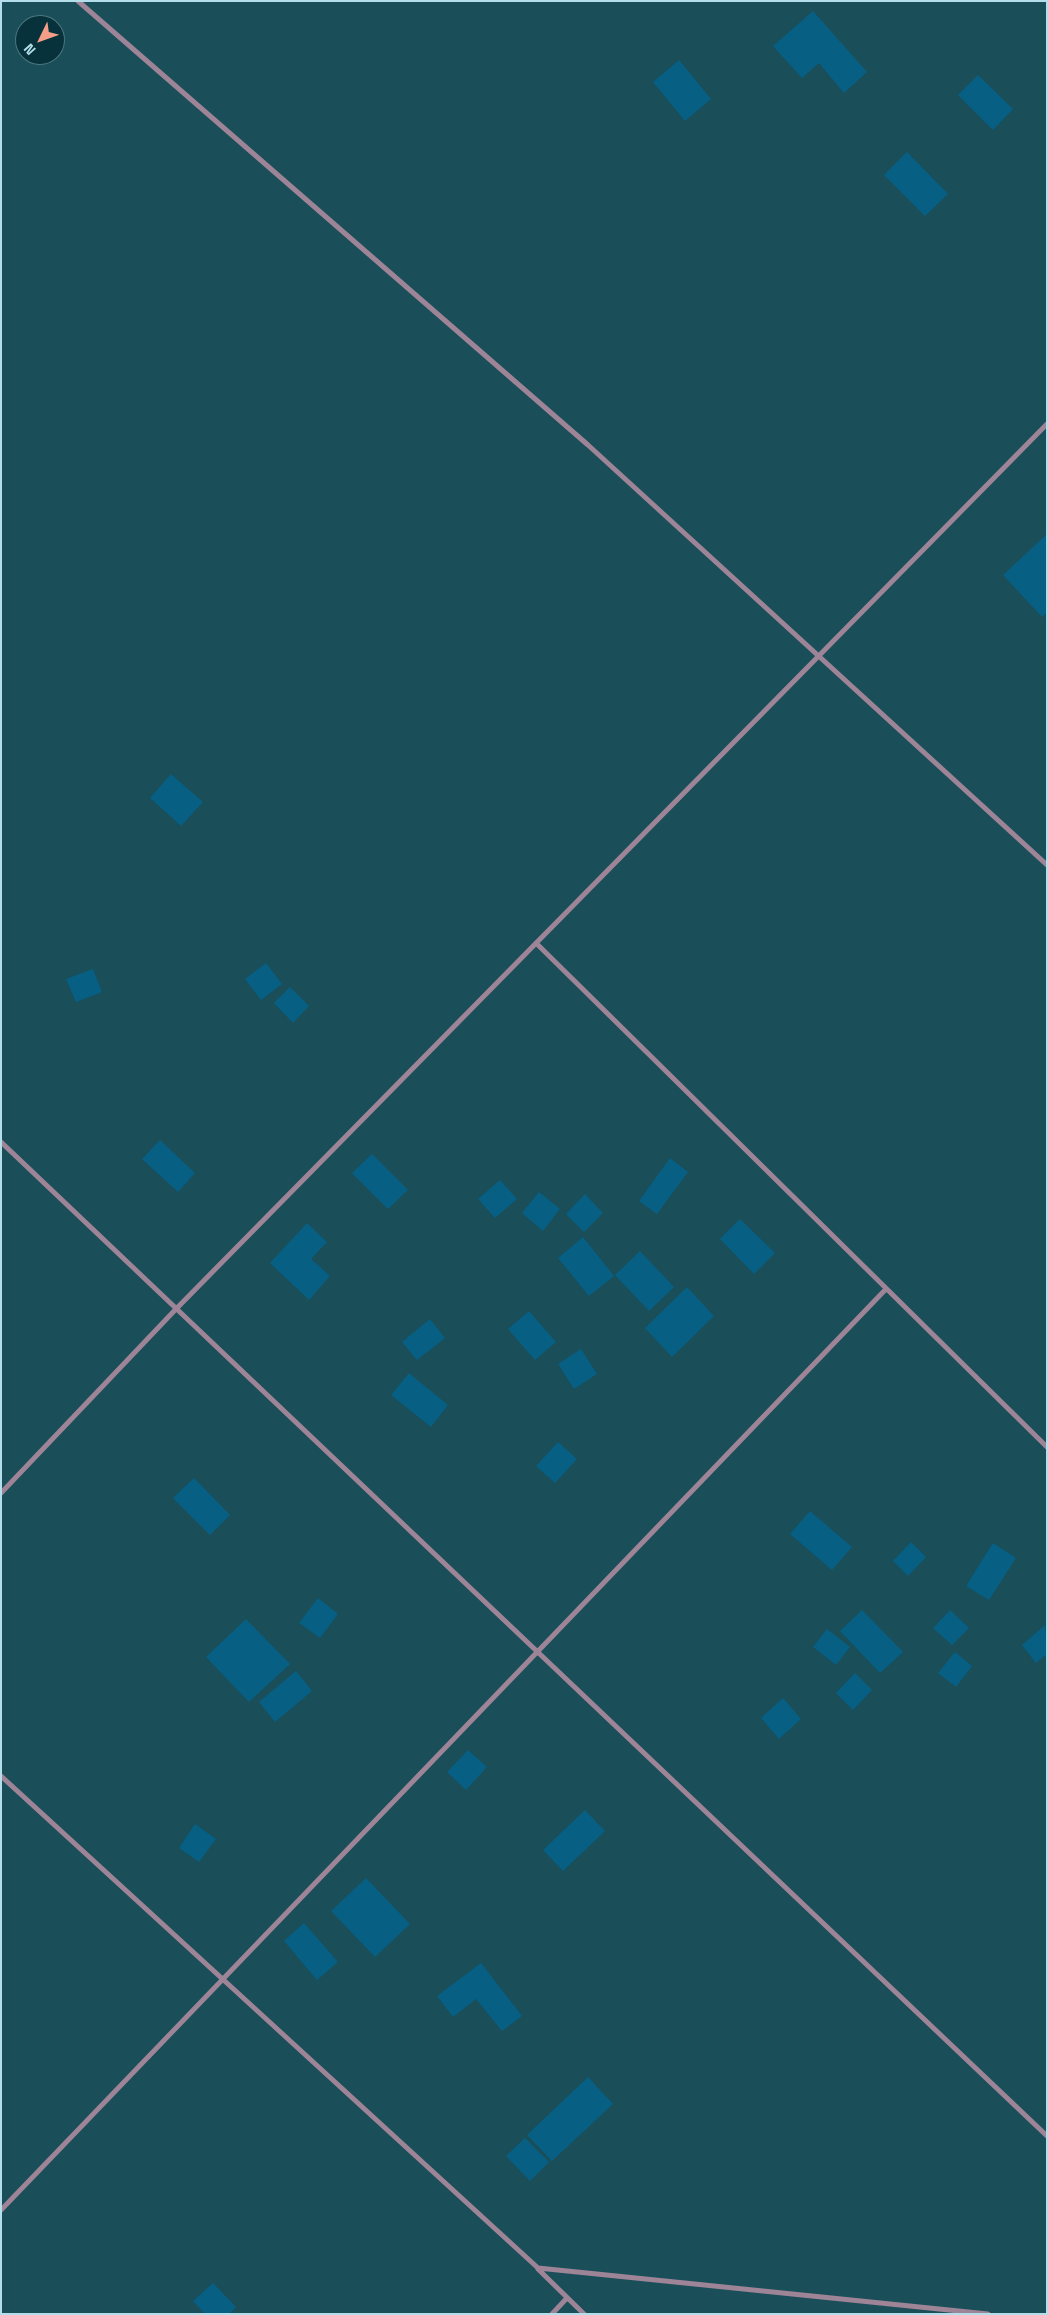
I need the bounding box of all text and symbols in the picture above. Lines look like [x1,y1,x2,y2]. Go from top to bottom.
north arrow [15,15,65,65]
text: N [20,40,39,59]

